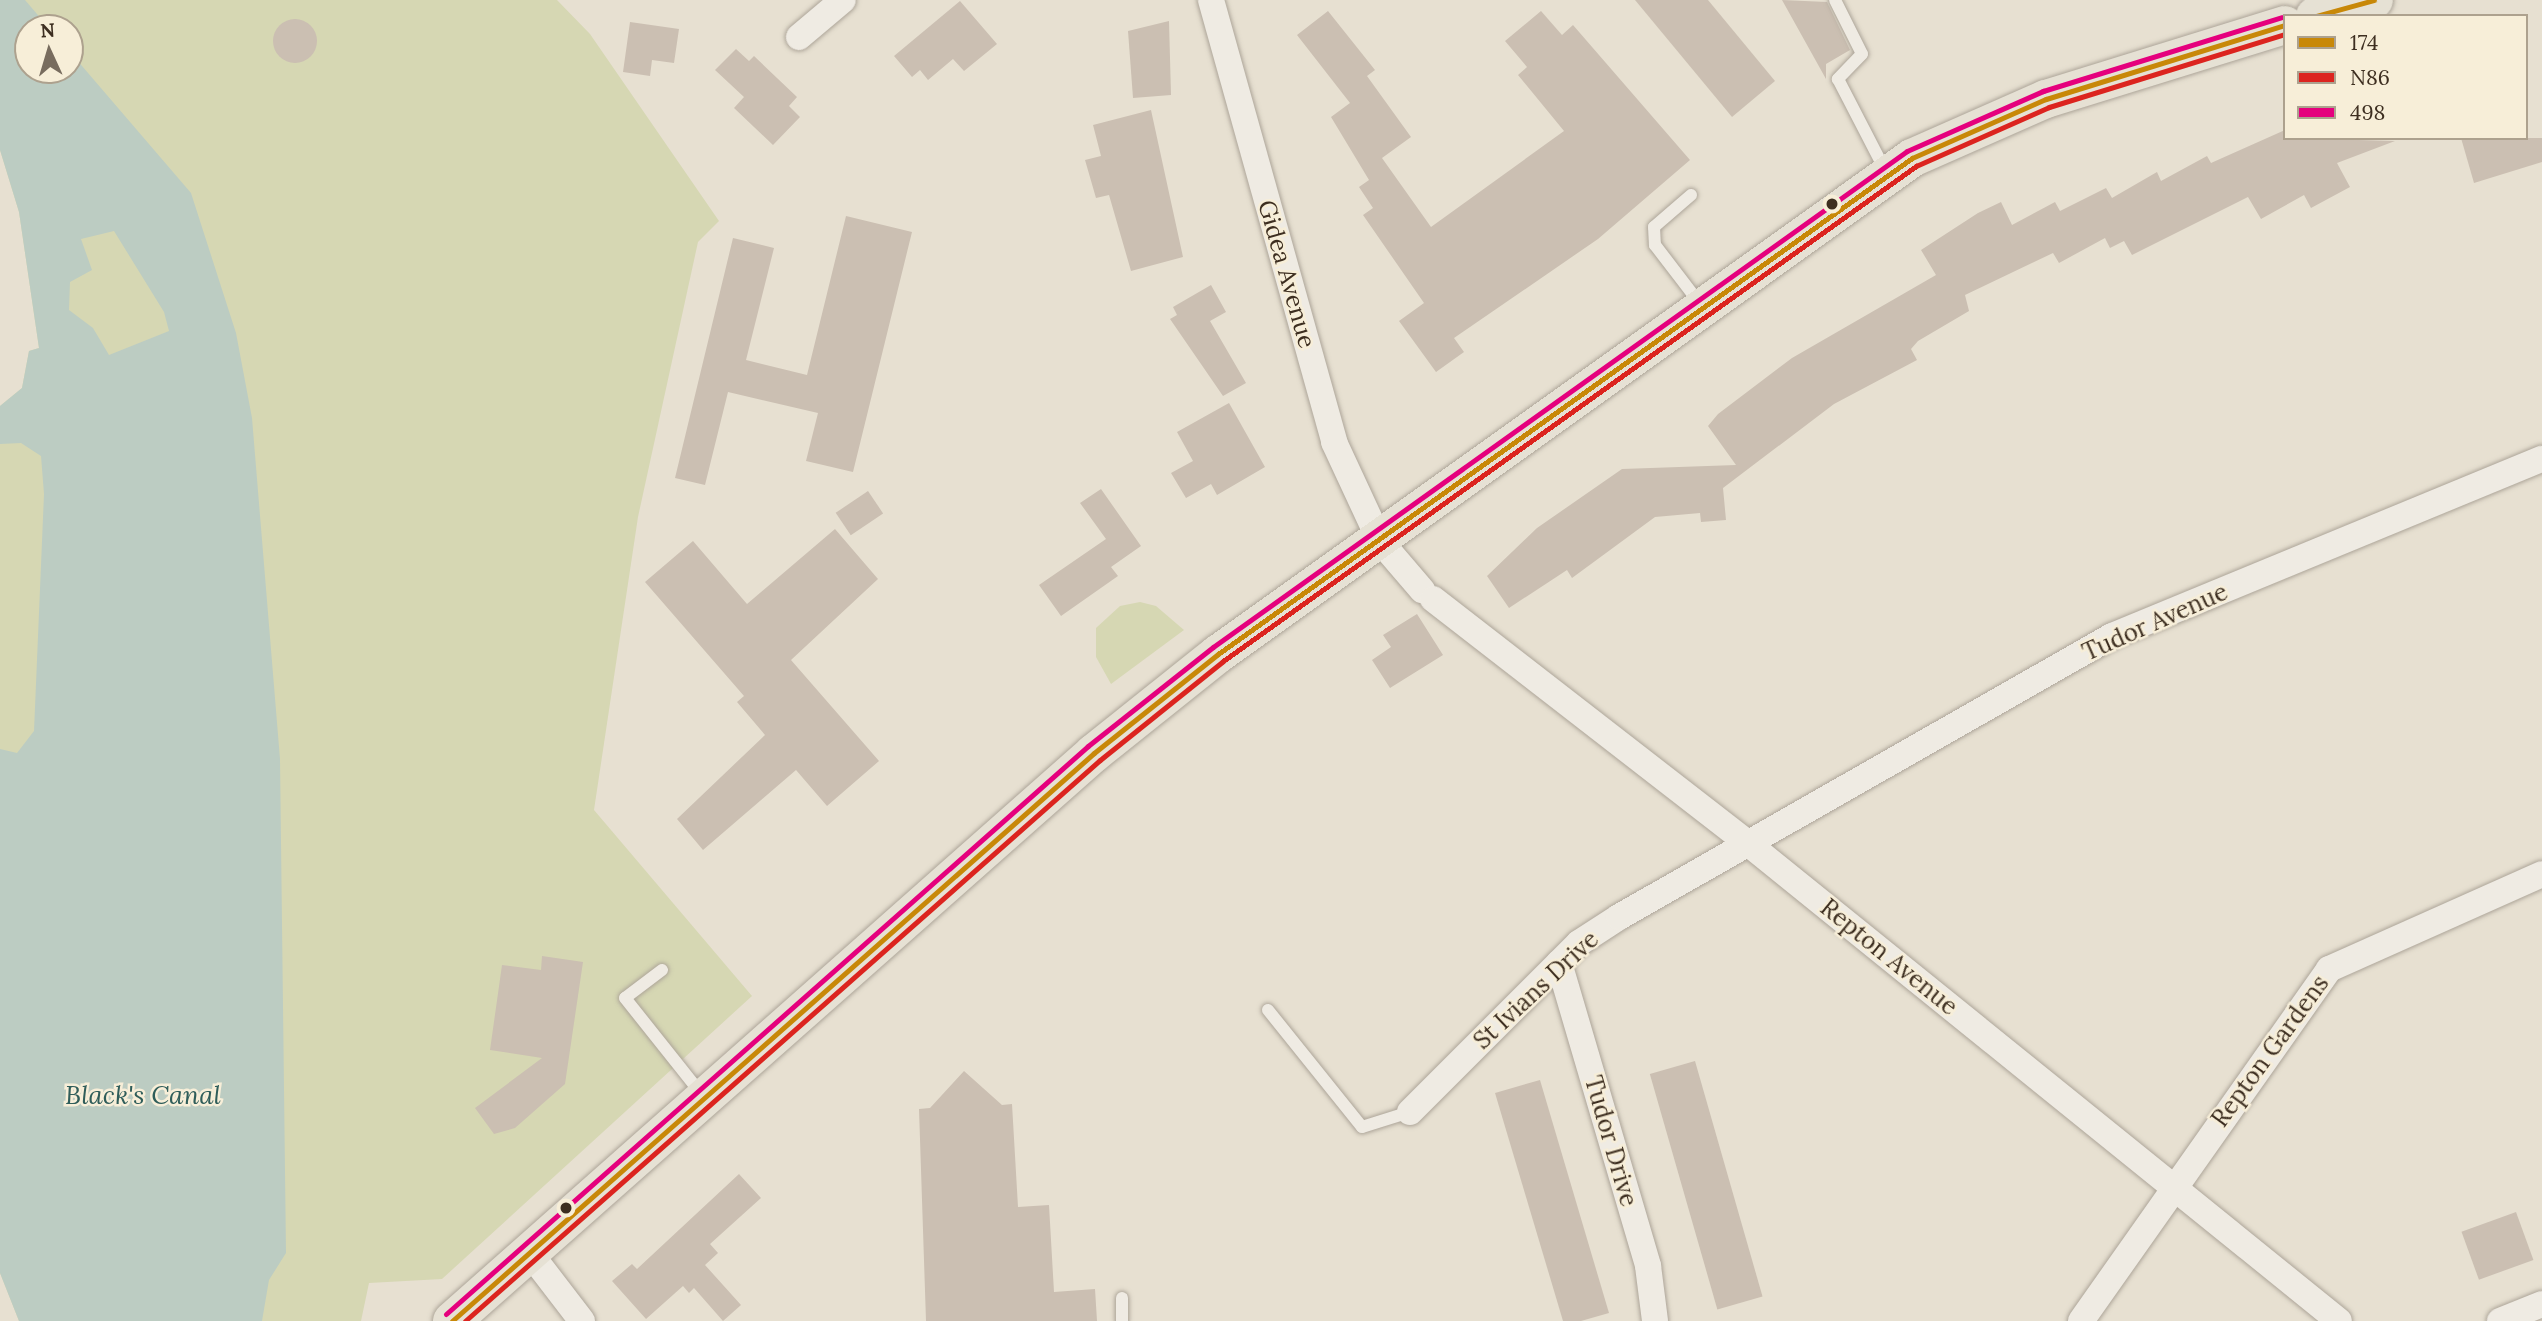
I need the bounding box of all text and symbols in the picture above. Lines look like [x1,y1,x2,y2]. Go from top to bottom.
north arrow [14,14,84,84]
legend [2283,14,2528,140]
text: N [40,18,56,43]
text: 174 [2350,29,2378,56]
text: N86 [2350,64,2390,91]
text: 498 [2350,99,2385,126]
street label: Gidea Avenue [1252,197,1322,351]
unlabelled marker [1825,197,1839,211]
street label: Tudor Avenue [2078,577,2232,667]
street label: Repton Avenue [1815,893,1963,1021]
street label: St Ivians Drive [1468,925,1604,1055]
street label: Repton Gardens [2205,970,2335,1132]
street label: Tudor Drive [1579,1072,1643,1210]
water label: Black's Canal [65,1079,221,1111]
unlabelled marker [559,1201,573,1215]

